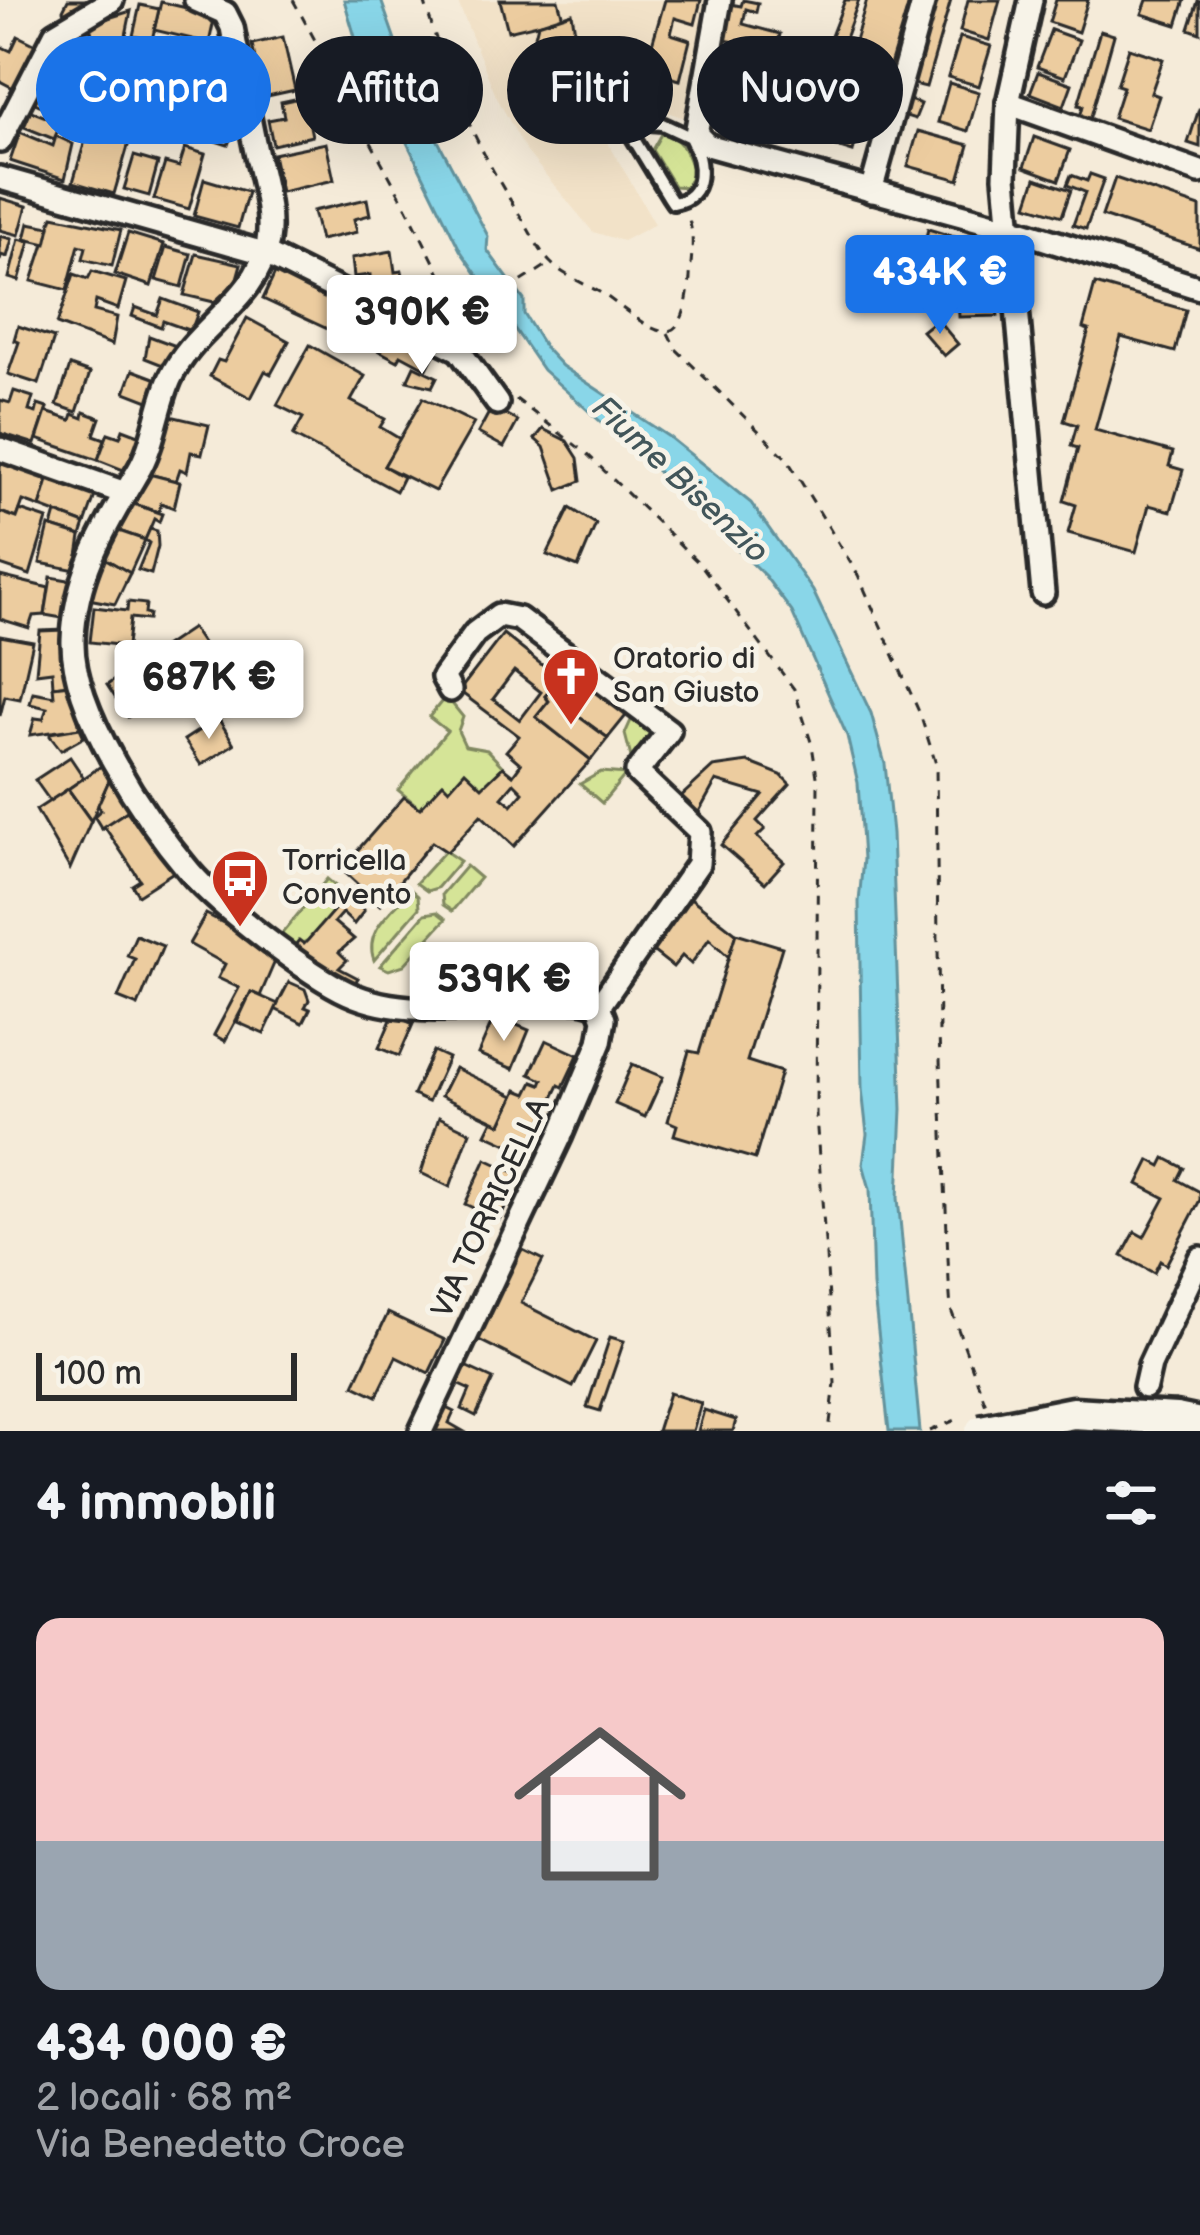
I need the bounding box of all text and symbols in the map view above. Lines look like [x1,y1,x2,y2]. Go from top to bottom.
chip: Compra [36,36,271,144]
chip: Affitta [295,36,483,144]
chip: Filtri [507,36,673,144]
chip: Nuovo [697,36,903,144]
pin: 434K € [842,235,1038,337]
text: 434K € [872,250,1008,297]
pin: 390K € [324,275,520,377]
text: 390K € [354,290,490,337]
water label: Fiume Bisenzio [583,388,777,572]
pin: 687K € [111,640,307,742]
place label: Oratorio di San Giusto [613,641,760,711]
church icon: Oratorio di San Giusto [540,645,602,727]
text: 687K € [141,655,277,702]
place label: Torricella Convento [282,843,411,913]
bus stop icon: Torricella Convento [209,847,271,929]
pin: 539K € [406,942,602,1044]
text: 539K € [437,957,571,1004]
street label: VIA TORRICELLA [424,1092,558,1324]
scale bar [36,1347,297,1400]
text: 100 m [54,1354,142,1394]
icon: filters [1098,1470,1164,1536]
text: 4 immobili [36,1473,276,1534]
icon: home [492,1696,708,1912]
text: 434 000 € [36,2014,287,2075]
text: 2 locali · 68 m² [36,2075,292,2122]
text: Via Benedetto Croce [36,2122,405,2169]

